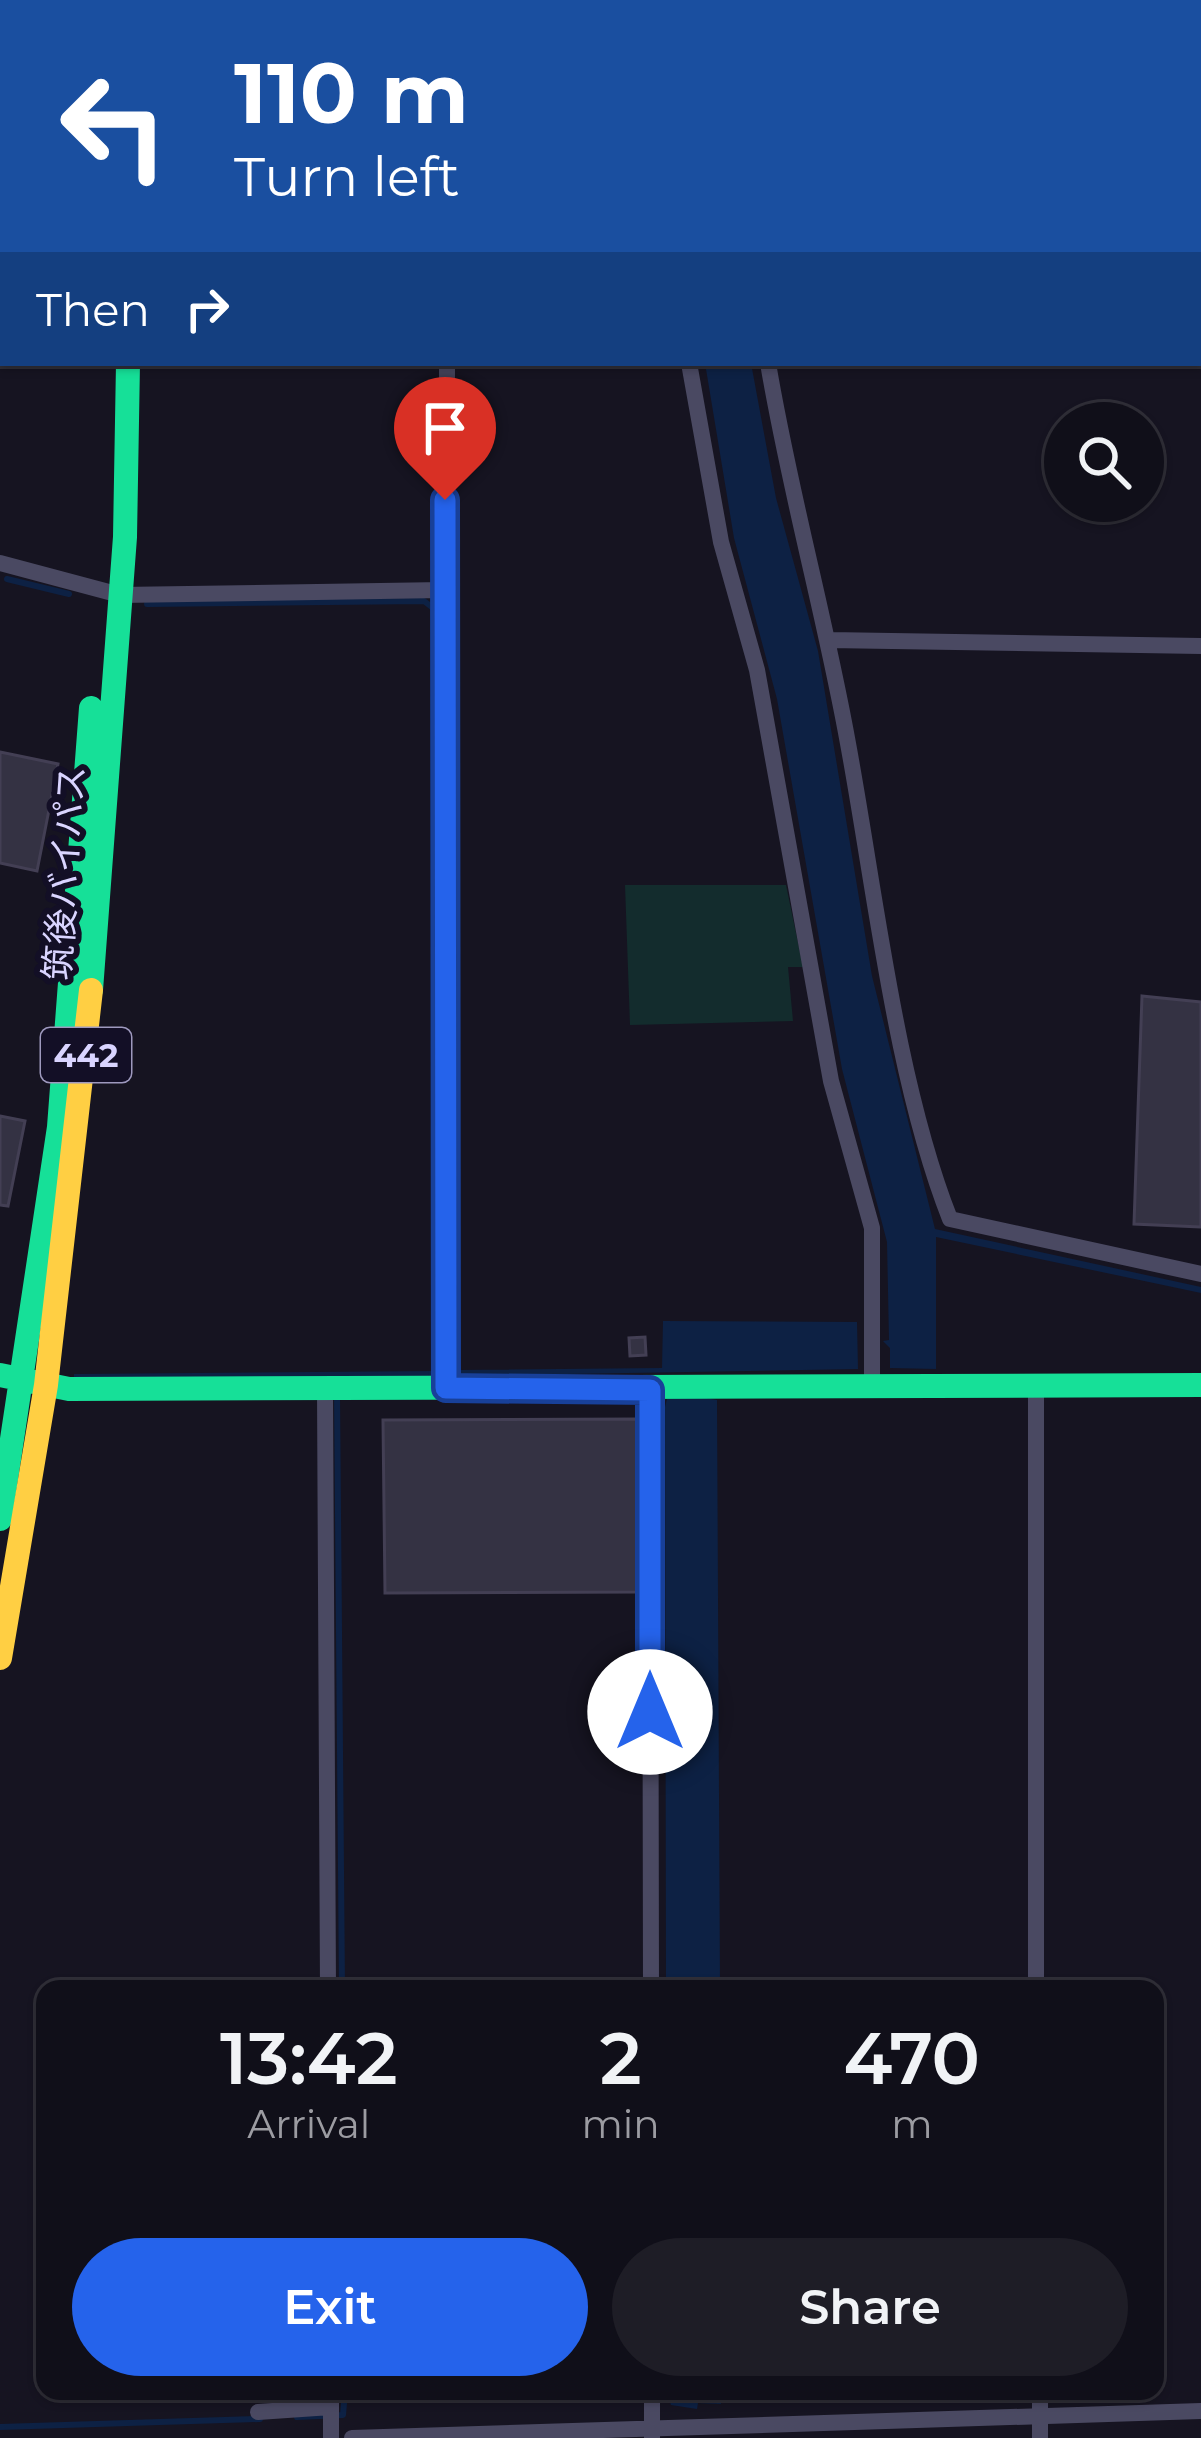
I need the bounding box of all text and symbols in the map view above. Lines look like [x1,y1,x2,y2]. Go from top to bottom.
text: 110 m [234,42,469,144]
icon: left [36,48,192,204]
text: Turn left [234,144,460,210]
icon: right [174,276,240,342]
text: Then [36,282,150,337]
pin [394,377,496,500]
icon: arrive [412,395,478,461]
map controls [1044,402,1164,522]
button: search [1044,402,1164,522]
street label: 筑後バイパス [35,764,93,982]
road number: 442 [41,1028,131,1082]
position arrow [587,1649,713,1775]
text: 13:42 [220,2014,398,2102]
text: 2 [600,2014,642,2102]
text: 470 [844,2014,980,2102]
text: Arrival [247,2100,370,2148]
text: min [581,2100,660,2148]
text: m [891,2100,933,2148]
button: Exit [72,2238,588,2376]
button: Share [612,2238,1128,2376]

